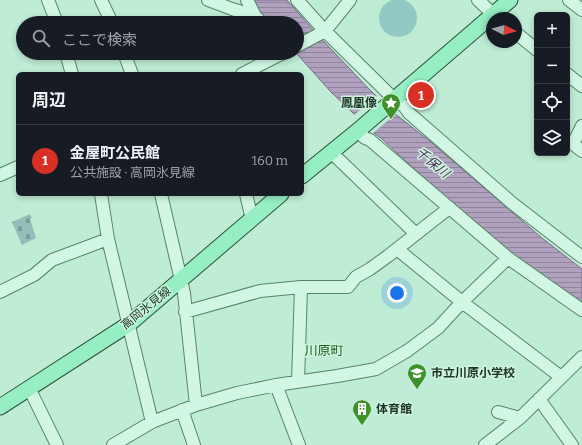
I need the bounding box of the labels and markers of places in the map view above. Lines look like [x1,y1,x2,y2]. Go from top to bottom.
pin: 1 [408,80,434,110]
place icon: 鳳凰像 [380,92,402,120]
place label: 鳳凰像 [341,96,377,110]
school or university icon: 市立川原小学校 [406,362,428,390]
place label: 市立川原小学校 [431,366,515,380]
building icon: 体育館 [351,398,373,426]
place label: 体育館 [376,402,412,416]

